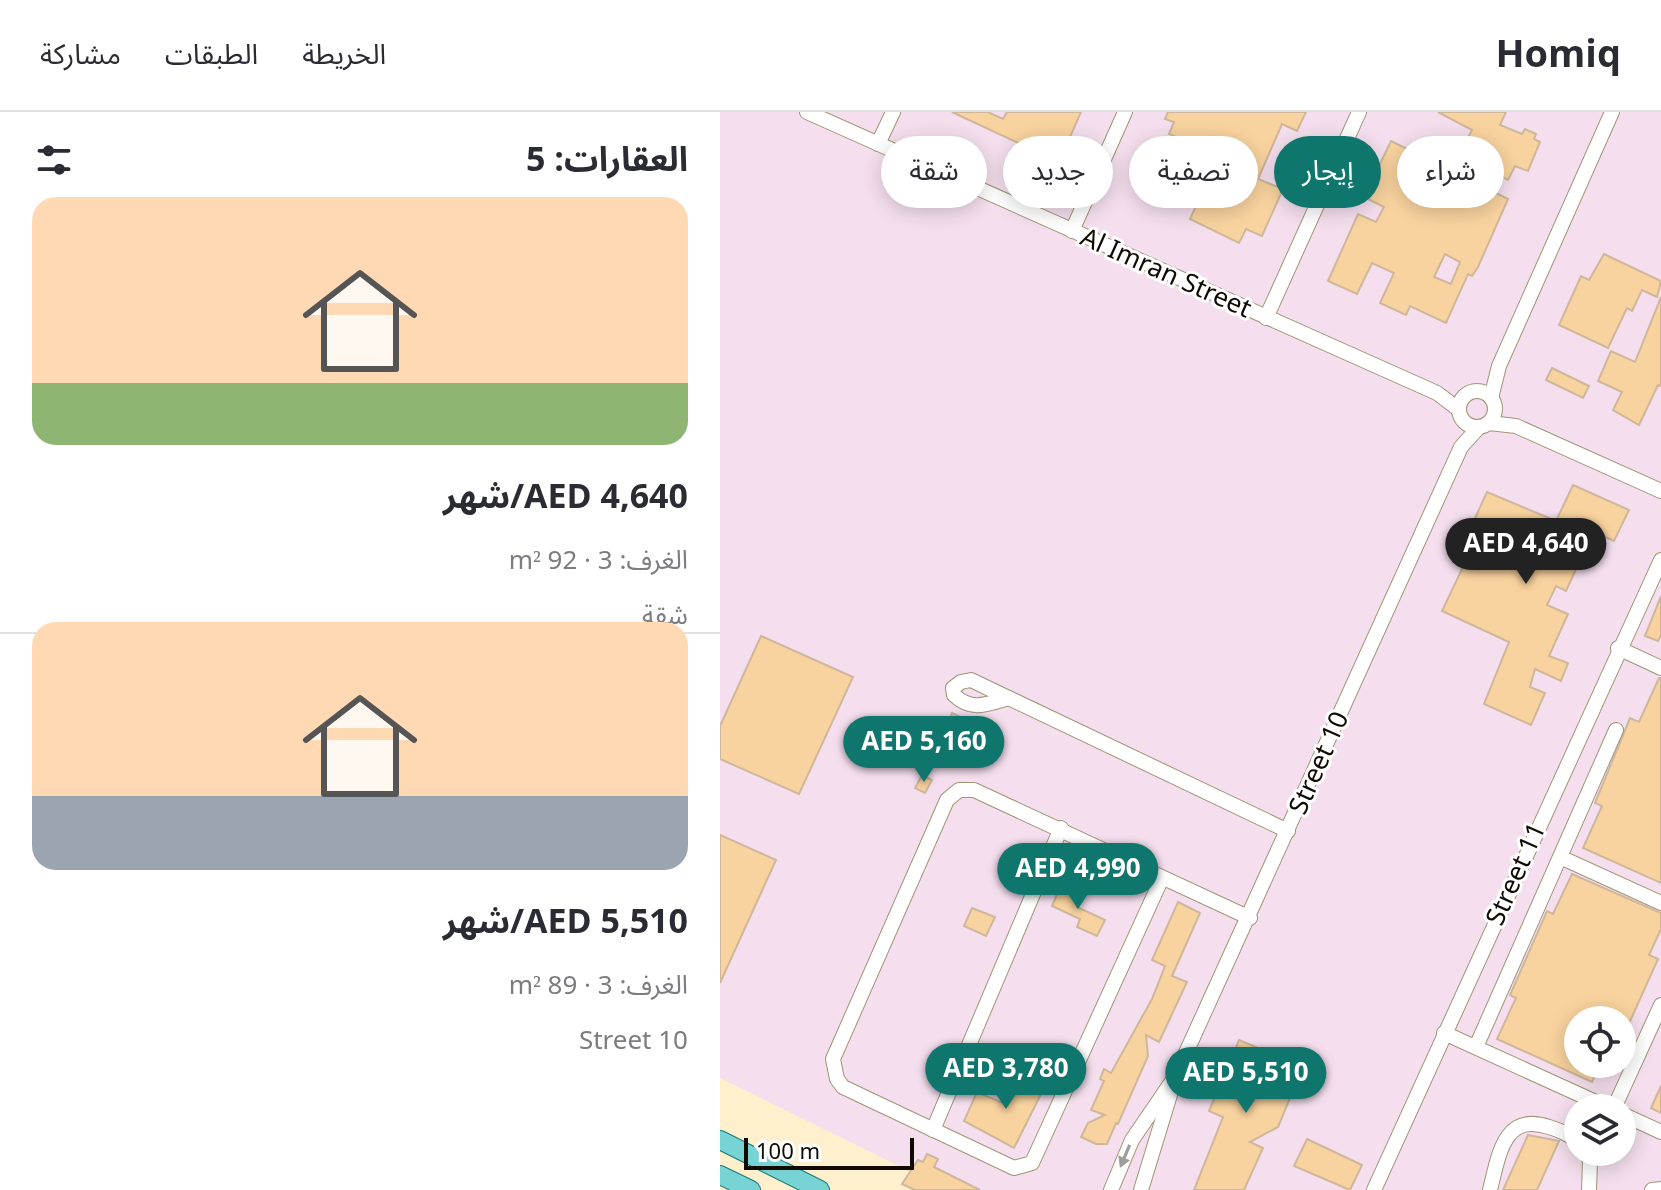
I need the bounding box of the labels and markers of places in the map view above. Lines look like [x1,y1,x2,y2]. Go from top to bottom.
pin: AED 4,640 [1434,518,1618,586]
pin: AED 5,160 [832,716,1016,784]
pin: AED 4,990 [986,843,1170,911]
pin: AED 3,780 [914,1043,1098,1111]
pin: AED 5,510 [1154,1047,1338,1115]

